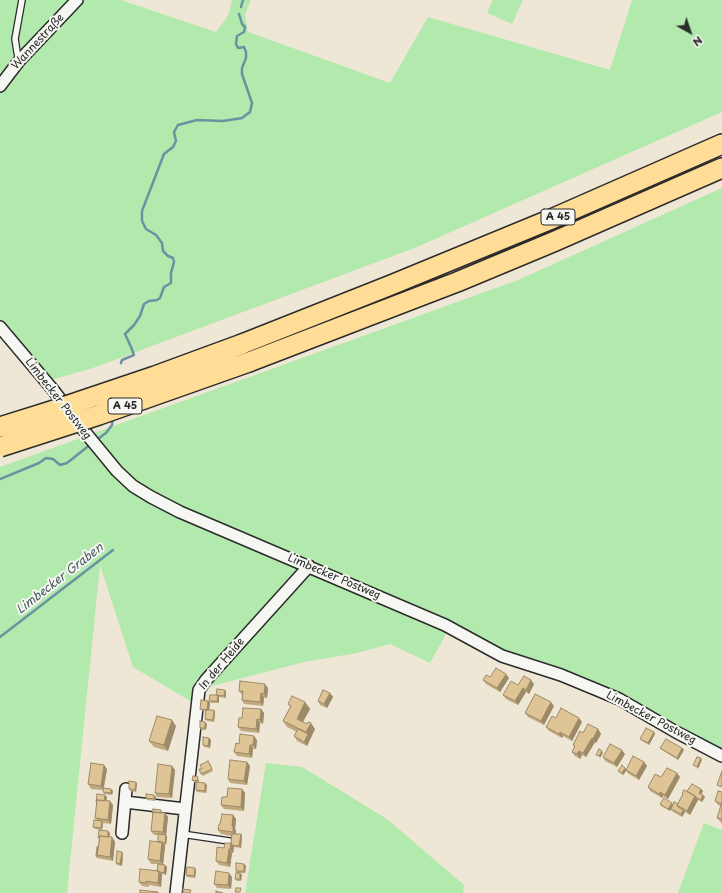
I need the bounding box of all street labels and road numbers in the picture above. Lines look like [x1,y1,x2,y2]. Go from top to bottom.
street label: Wannestraße [9,11,67,73]
road number: A 45 [541,209,575,225]
street label: Limbecker Postweg [22,356,94,442]
road number: A 45 [108,398,142,414]
street label: Limbecker Postweg [286,551,382,603]
street label: In der Heide [197,635,247,693]
street label: Limbecker Postweg [604,689,698,747]

